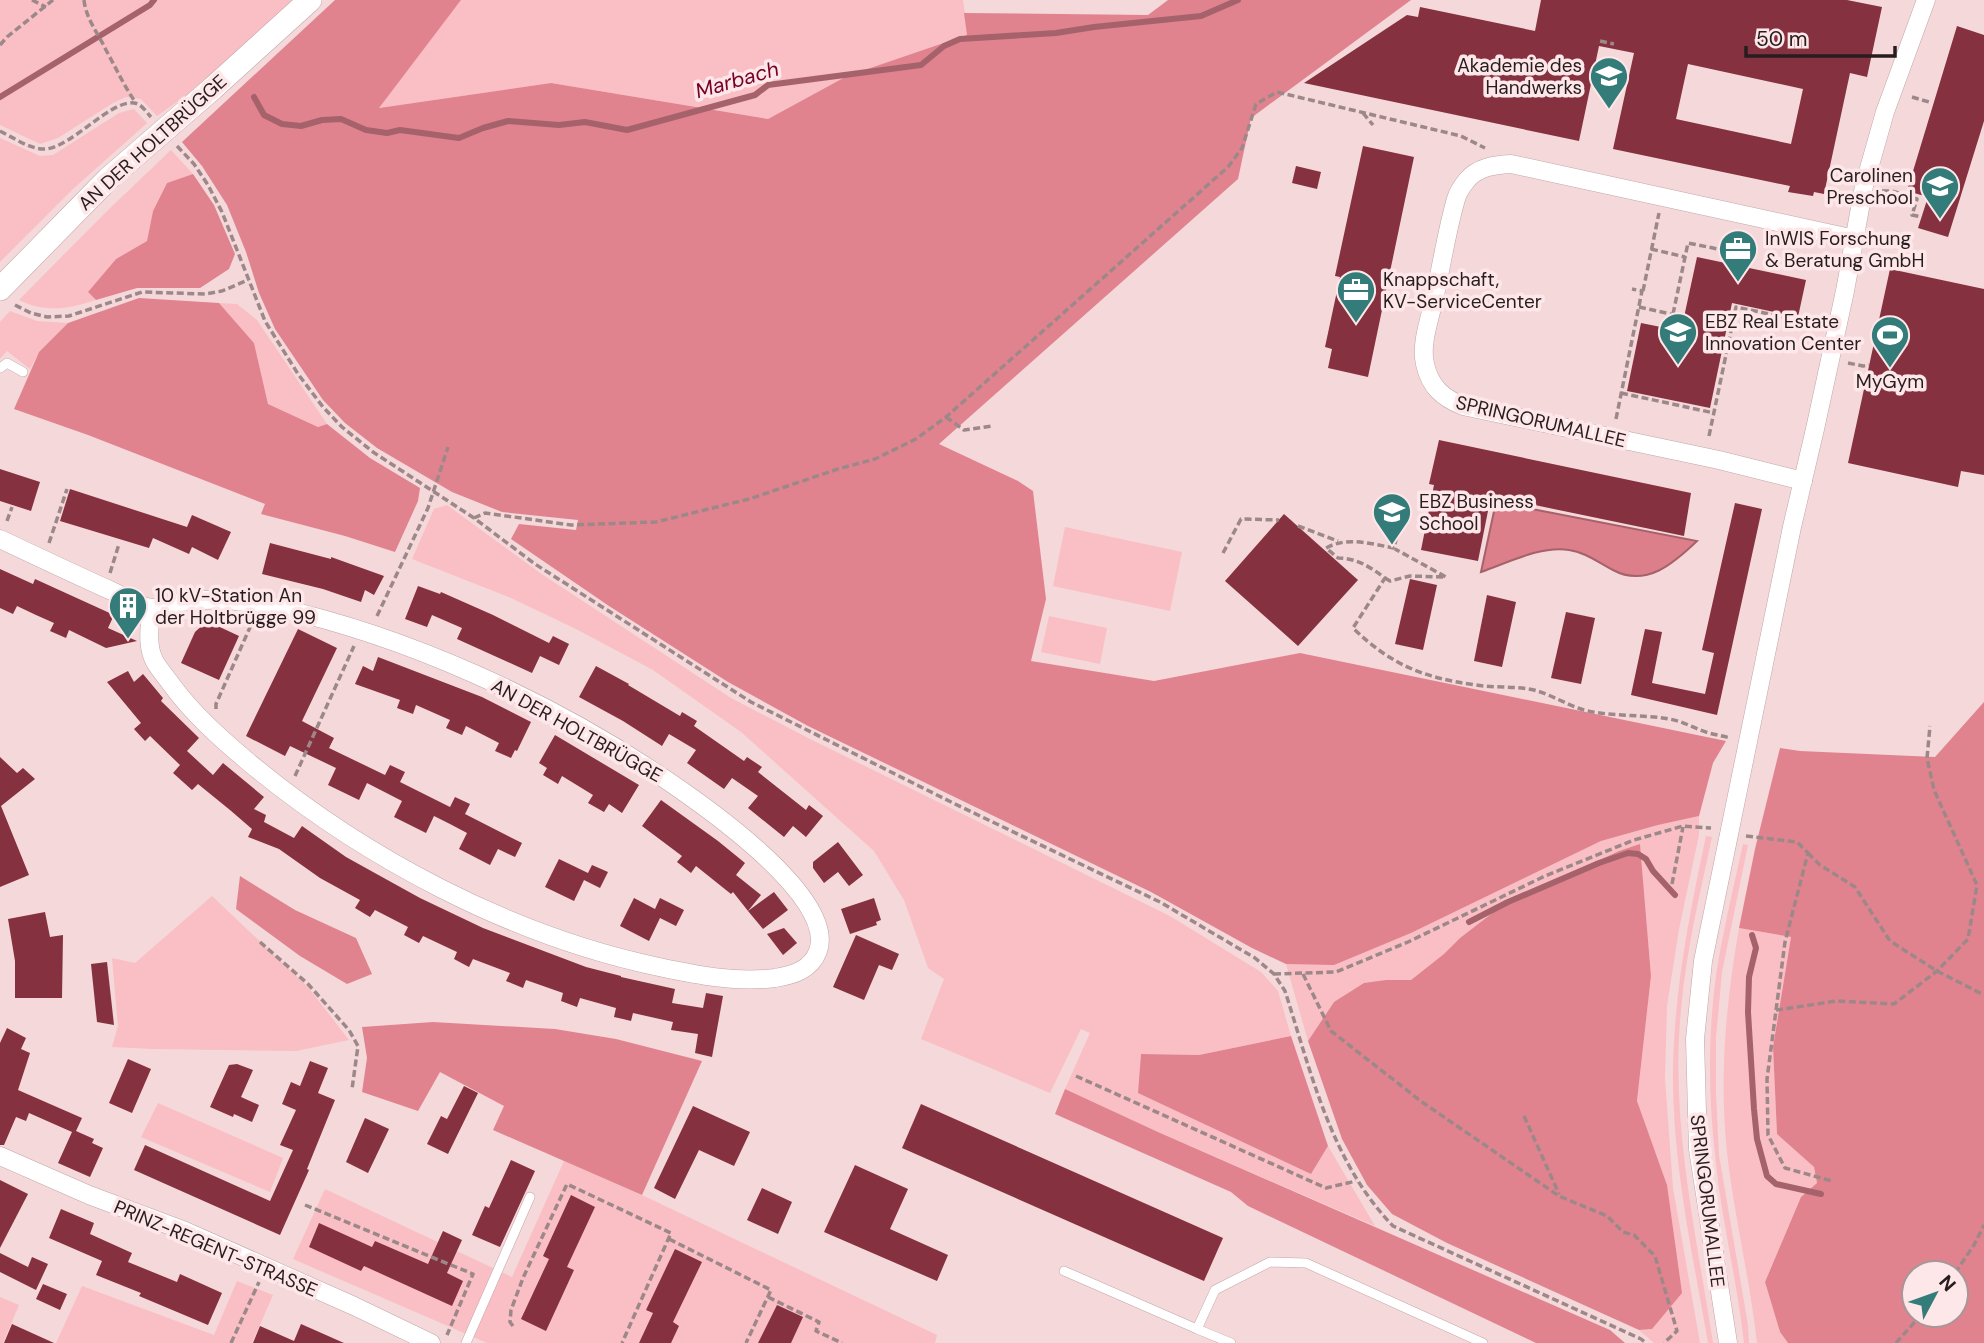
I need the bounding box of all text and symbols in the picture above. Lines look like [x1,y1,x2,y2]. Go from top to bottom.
scale bar [1746,14,1895,58]
text: 50 m [1756,25,1807,53]
place label: Akademie des Handwerks [1457,53,1582,100]
water label: Marbach [692,55,782,105]
school or university icon: Akademie des Handwerks [1588,55,1630,110]
street label: AN DER HOLTBRÜGGE [73,69,232,216]
place label: Carolinen Preschool [1826,163,1913,210]
school or university icon: Carolinen Preschool [1919,165,1961,220]
place label: InWIS Forschung & Beratung GmbH [1765,226,1924,273]
office icon: InWIS Forschung & Beratung GmbH [1717,228,1759,283]
place label: Knappschaft, KV-ServiceCenter [1383,267,1542,314]
office icon: Knappschaft, KV-ServiceCenter [1335,269,1377,324]
place label: EBZ Real Estate Innovation Center [1705,309,1861,356]
school or university icon: EBZ Real Estate Innovation Center [1657,311,1699,366]
sports icon: MyGym [1869,314,1911,369]
place label: MyGym [1856,369,1924,394]
street label: SPRINGORUMALLEE [1453,390,1628,453]
place label: EBZ Business School [1419,489,1534,536]
school or university icon: EBZ Business School [1371,491,1413,546]
place label: 10 kV-Station An der Holtbrügge 99 [155,583,316,630]
building icon: 10 kV-Station An der Holtbrügge 99 [107,585,149,640]
street label: AN DER HOLTBRÜGGE [487,673,667,788]
street label: SPRINGORUMALLEE [1685,1113,1731,1289]
street label: PRINZ-REGENT-STRASSE [110,1194,321,1303]
north arrow [1900,1259,1970,1329]
text: N [1933,1270,1961,1297]

